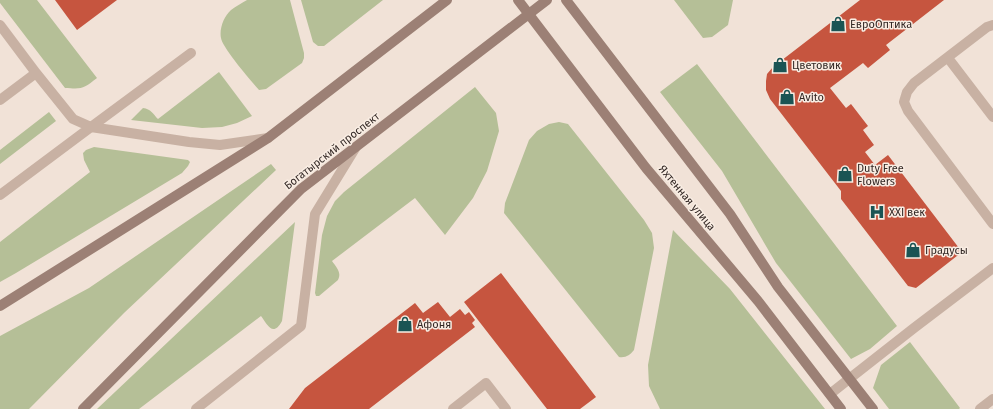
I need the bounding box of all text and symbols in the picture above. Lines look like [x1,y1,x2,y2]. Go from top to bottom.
shop icon: ЕвроОптика [829,15,847,33]
place label: ЕвроОптика [850,18,912,31]
shop icon: Цветовик [771,56,789,74]
place label: Цветовик [792,59,841,72]
shop icon: Avito [778,88,796,106]
place label: Avito [799,91,824,104]
street label: Богатырский проспект [282,110,382,192]
place label: Duty Free Flowers [857,162,904,188]
street label: Яхтенная улица [656,163,718,233]
shop icon: Duty Free Flowers [836,165,854,183]
hospital icon: XXI век [868,203,886,221]
place label: XXI век [889,206,925,219]
shop icon: Градусы [904,241,922,259]
place label: Градусы [925,244,968,257]
shop icon: Афоня [396,315,414,333]
place label: Афоня [417,318,451,331]

